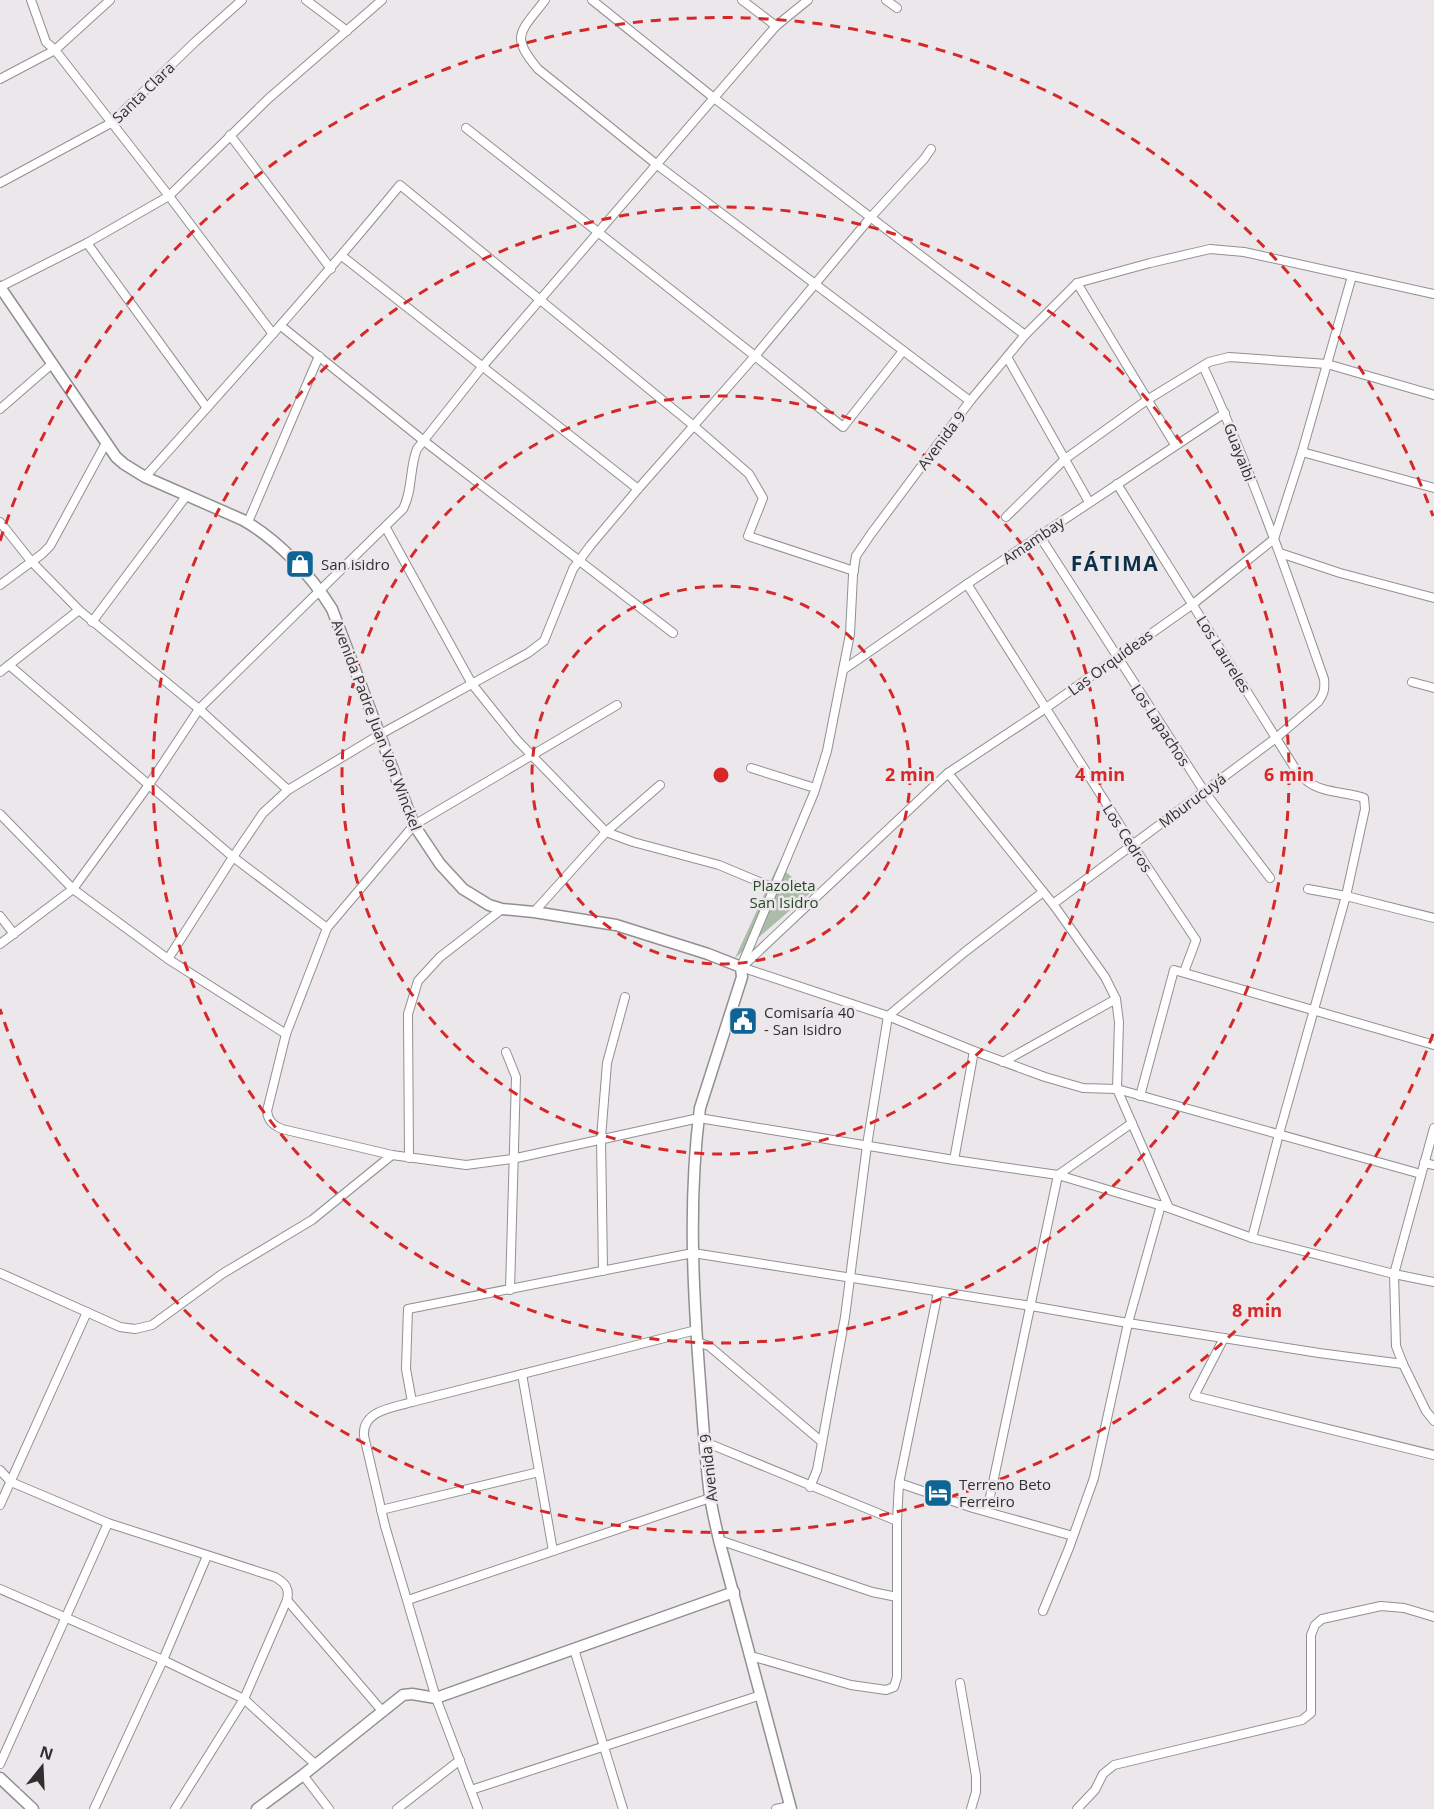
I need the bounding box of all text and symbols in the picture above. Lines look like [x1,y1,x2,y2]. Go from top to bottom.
street label: Santa Clara [108,57,178,127]
street label: Avenida 9 [912,407,970,473]
street label: Guayaibi [1220,420,1260,484]
street label: Amambay [998,512,1068,568]
shop icon: San isidro [284,548,316,580]
district label: FÁTIMA [1071,549,1159,577]
place label: San isidro [321,554,390,574]
street label: Los Laureles [1192,612,1256,696]
street label: Avenida Padre Juan Von Winckel [327,617,427,833]
street label: Las Orquídeas [1064,624,1156,700]
street label: Los Lapachos [1127,680,1195,770]
text: 2 min [885,762,935,786]
text: 4 min [1075,762,1125,786]
text: 6 min [1264,762,1314,786]
centre of rings [711,765,731,785]
street label: Mburucuyá [1154,768,1230,832]
street label: Los Cedros [1099,800,1157,876]
park label: Plazoleta San Isidro [749,875,819,912]
place label: Comisaría 40 - San Isidro [764,1002,855,1039]
public building icon: Comisaría 40 - San Isidro [727,1005,759,1037]
text: 8 min [1232,1298,1282,1322]
street label: Avenida 9 [694,1433,722,1503]
place label: Terreno Beto Ferreiro [959,1474,1051,1511]
hotel icon: Terreno Beto Ferreiro [922,1477,954,1509]
north arrow [12,1737,72,1797]
text: N [37,1740,56,1765]

